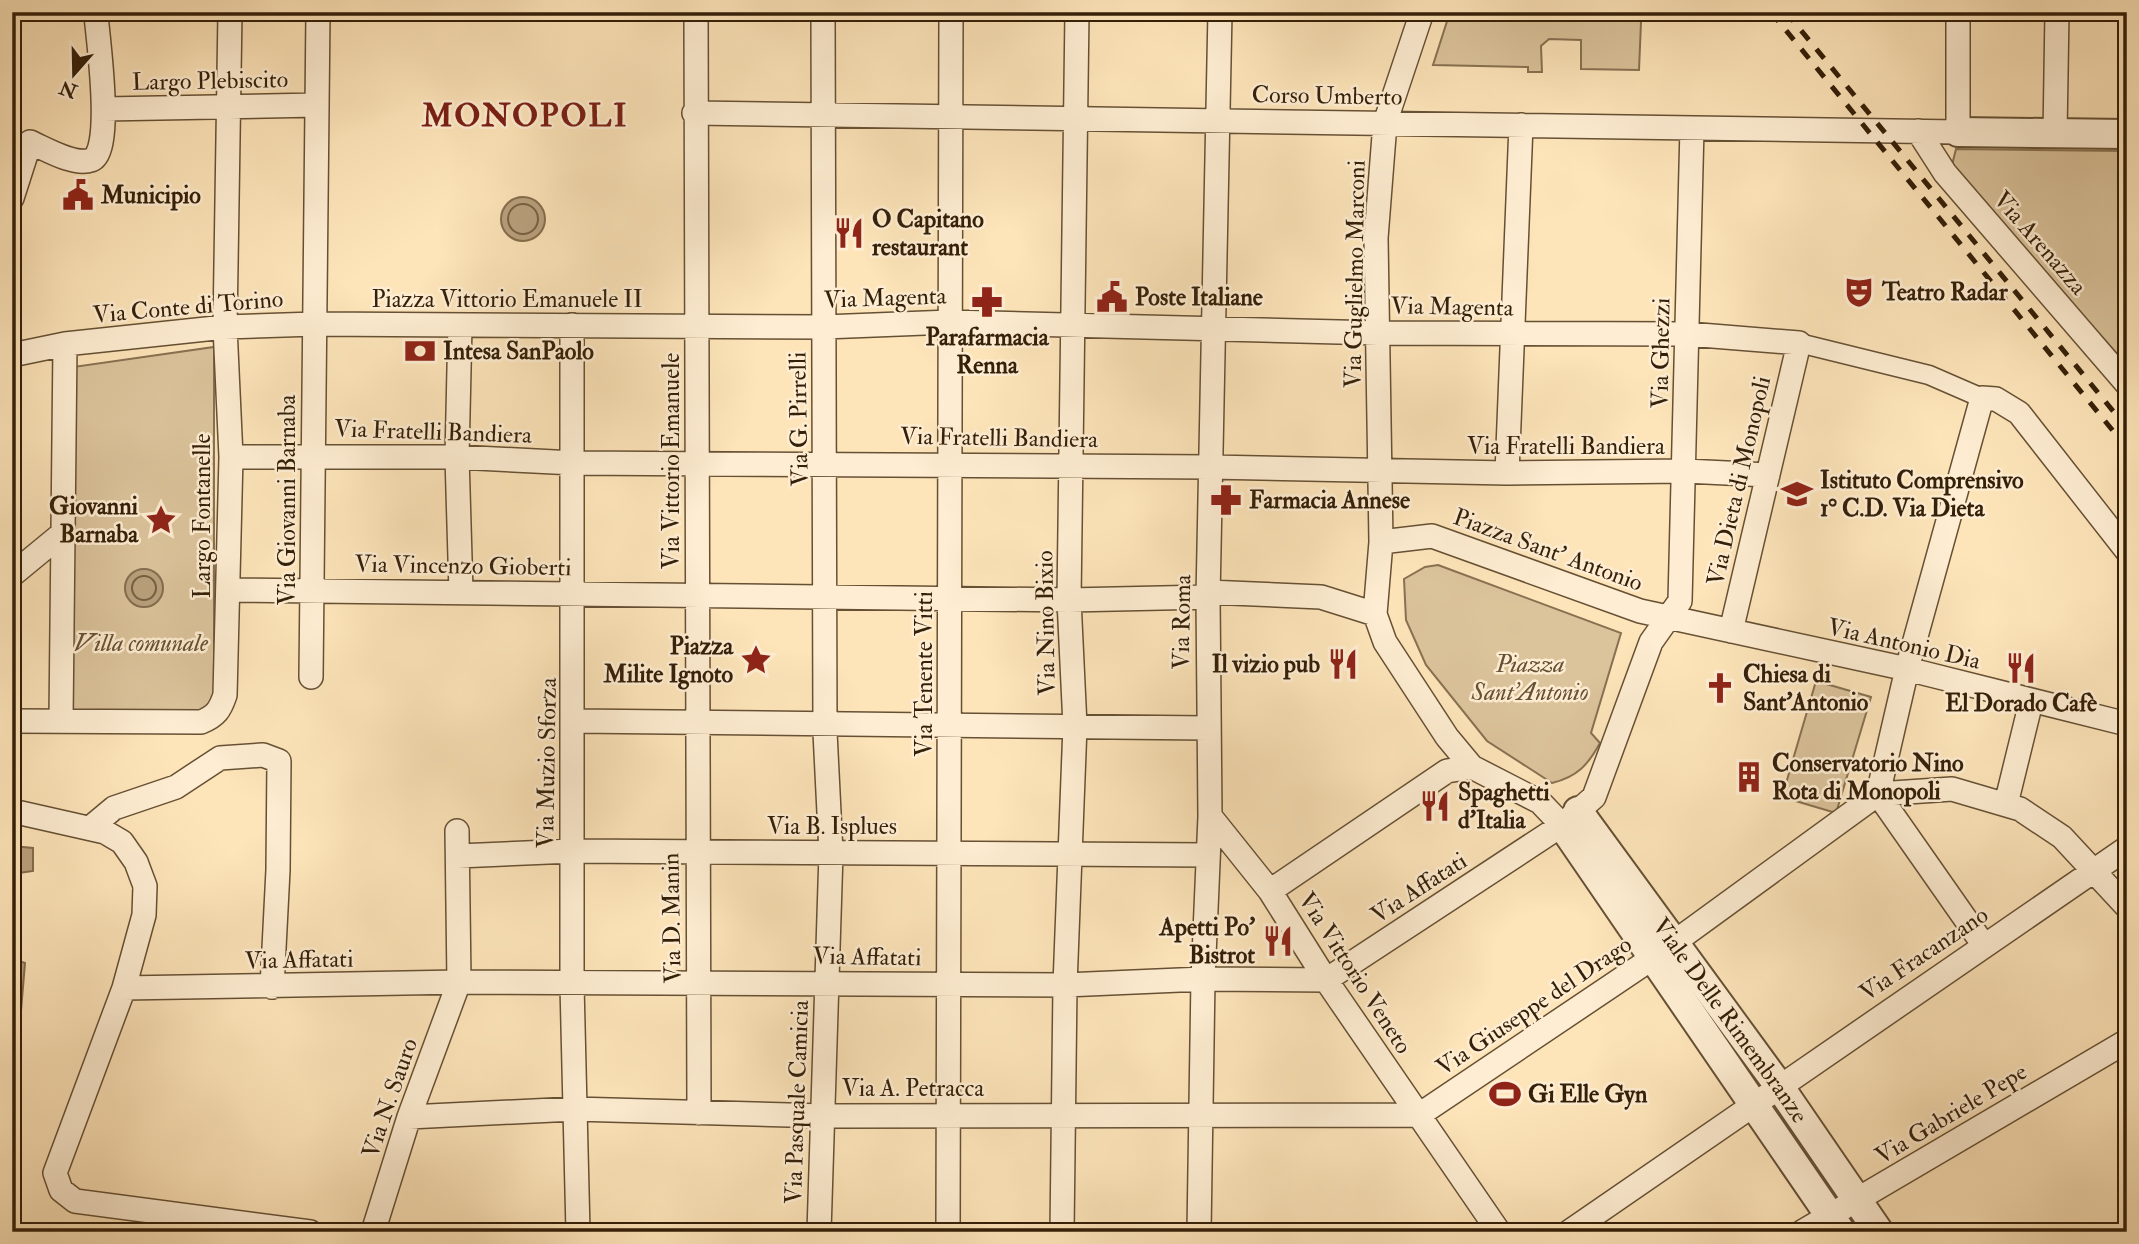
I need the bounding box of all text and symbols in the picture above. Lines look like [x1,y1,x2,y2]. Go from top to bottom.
north arrow [38,38,108,108]
street label: Largo Plebiscito [132,64,288,98]
text: N [56,75,82,104]
street label: Corso Umberto [1251,79,1403,113]
district label: MONOPOLI [421,96,628,136]
street label: Via Guglielmo Marconi [1338,160,1372,388]
public building icon: Municipio [61,178,95,212]
place label: Municipio [100,180,201,211]
street label: Via Arenazza [1986,185,2094,302]
place label: O Capitano restaurant [872,204,984,263]
restaurant icon: O Capitano restaurant [832,216,866,250]
theatre icon: Teatro Radar [1842,275,1876,309]
place label: Teatro Radar [1881,277,2009,308]
street label: Via Magenta [823,280,948,316]
public building icon: Poste Italiane [1095,280,1129,314]
place label: Poste Italiane [1135,282,1263,313]
street label: Via Conte di Torino [91,283,285,331]
street label: Piazza Vittorio Emanuele II [371,284,643,315]
pharmacy icon: Parafarmacia Renna [970,285,1004,319]
street label: Via Magenta [1390,290,1515,324]
street label: Via Ghezzi [1645,297,1677,409]
place label: Parafarmacia Renna [925,322,1050,381]
bank icon: Intesa SanPaolo [403,334,437,368]
place label: Intesa SanPaolo [443,336,594,367]
street label: Via G. Pirrelli [782,351,816,487]
street label: Via Vittorio Emanuele [656,353,687,569]
street label: Via Dieta di Monopoli [1700,373,1778,589]
street label: Via Giovanni Barnaba [272,394,303,605]
street label: Via Fratelli Bandiera [334,413,534,451]
street label: Via Fratelli Bandiera [900,421,1099,455]
street label: Via Fratelli Bandiera [1467,431,1666,462]
street label: Largo Fontanelle [187,433,218,599]
place label: Istituto Comprensivo 1° C.D. Via Dieta [1820,465,2024,524]
school or university icon: Istituto Comprensivo 1° C.D. Via Dieta [1780,477,1814,511]
pharmacy icon: Farmacia Annese [1209,483,1243,517]
place label: Farmacia Annese [1249,485,1410,516]
place label: Giovanni Barnaba [49,491,139,550]
street label: Piazza Sant' Antonio [1449,501,1647,599]
place icon: Giovanni Barnaba [144,503,178,537]
street label: Via Vincenzo Gioberti [354,549,572,583]
street label: Via Nino Bixio [1029,550,1063,696]
street label: Via Roma [1166,573,1198,670]
street label: Via Tenente Vitti [909,591,940,757]
street label: Via Antonio Dia [1825,611,1985,677]
park label: Villa comunale [74,628,209,659]
place label: Piazza Milite Ignoto [603,631,734,690]
place icon: Piazza Milite Ignoto [739,643,773,677]
restaurant icon: Il vizio pub [1326,647,1360,681]
place label: Il vizio pub [1212,649,1320,680]
park label: Piazza Sant'Antonio [1471,649,1588,708]
restaurant icon: El Dorado Cafè [2004,651,2038,685]
place label: Chiesa di Sant'Antonio [1743,659,1869,718]
church icon: Chiesa di Sant'Antonio [1703,671,1737,705]
street label: Via Muzio Sforza [530,676,564,849]
place label: El Dorado Cafè [1945,688,2097,719]
place label: Conservatorio Nino Rota di Monopoli [1772,748,1964,807]
building icon: Conservatorio Nino Rota di Monopoli [1732,760,1766,794]
place label: Spaghetti d'Italia [1458,777,1550,836]
restaurant icon: Spaghetti d'Italia [1418,789,1452,823]
street label: Via B. Isplues [767,811,897,842]
street label: Via Affatati [1365,845,1473,931]
street label: Via D. Manin [655,852,689,984]
street label: Via Vittorio Veneto [1291,886,1419,1060]
street label: Via Fracanzano [1854,900,1994,1008]
street label: Viale Delle Rimembranze [1646,911,1815,1129]
place label: Apetti Po' Bistrot [1159,912,1256,971]
restaurant icon: Apetti Po' Bistrot [1261,924,1295,958]
street label: Via Giuseppe del Drago [1430,929,1638,1083]
street label: Via Affatati [812,941,922,973]
street label: Via Affatati [244,944,354,976]
street label: Via Pasquale Camicia [778,998,816,1204]
street label: Via N. Sauro [355,1034,425,1162]
street label: Via Gabriele Pepe [1869,1056,2033,1172]
street label: Via A. Petracca [842,1073,985,1104]
sports icon: Gi Elle Gyn [1488,1077,1522,1111]
place label: Gi Elle Gyn [1528,1079,1648,1110]

